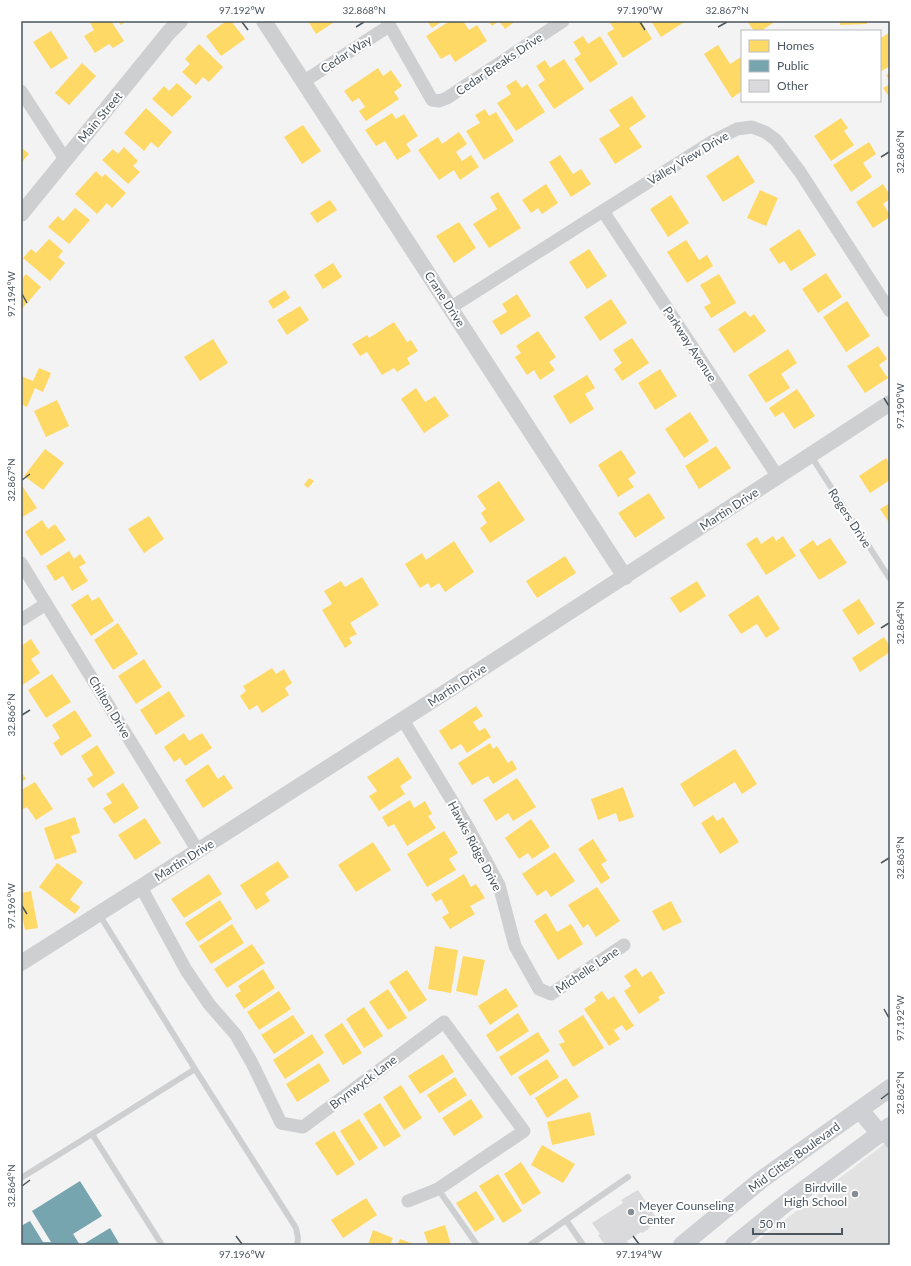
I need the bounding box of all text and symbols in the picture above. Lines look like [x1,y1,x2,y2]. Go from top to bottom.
text: 97.192°W [219,4,266,16]
text: 32.868°N [342,4,386,16]
text: 97.190°W [617,4,664,16]
text: 32.867°N [705,4,749,16]
street label: Cedar Breaks Drive [453,30,545,98]
legend [741,30,881,102]
street label: Cedar Way [318,32,375,76]
text: Homes [777,38,814,53]
text: Public [777,58,809,73]
text: Other [777,78,809,93]
street label: Main Street [75,88,126,145]
street label: Valley View Drive [645,128,731,188]
text: 32.866°N [894,130,906,174]
street label: Crane Drive [422,269,468,329]
text: 97.194°W [5,270,17,317]
street label: Parkway Avenue [660,303,720,385]
text: 97.190°W [894,382,906,429]
text: 32.867°N [5,458,17,502]
street label: Martin Drive [697,484,761,534]
street label: Rogers Drive [825,486,875,550]
text: 32.864°N [894,601,906,645]
street label: Martin Drive [425,660,489,710]
street label: Chilton Drive [86,673,134,741]
text: 32.866°N [5,693,17,737]
street label: Hawks Ridge Drive [445,798,505,894]
street label: Martin Drive [152,836,216,884]
text: 32.863°N [894,836,906,880]
text: 97.196°W [5,882,17,929]
street label: Michelle Lane [553,943,621,997]
text: 97.192°W [894,994,906,1041]
street label: Brynwyck Lane [326,1052,400,1112]
text: 32.862°N [894,1071,906,1115]
street label: Mid Cities Boulevard [745,1119,843,1195]
text: 32.864°N [5,1164,17,1208]
place label: Birdville High School [784,1180,847,1209]
marker: Birdville High School [850,1189,860,1199]
place label: Meyer Counseling Center [639,1198,734,1227]
marker: Meyer Counseling Center [626,1207,636,1217]
scale bar [753,1210,842,1236]
text: 50 m [759,1216,786,1231]
text: 97.196°W [219,1248,266,1260]
text: 97.194°W [616,1248,663,1260]

